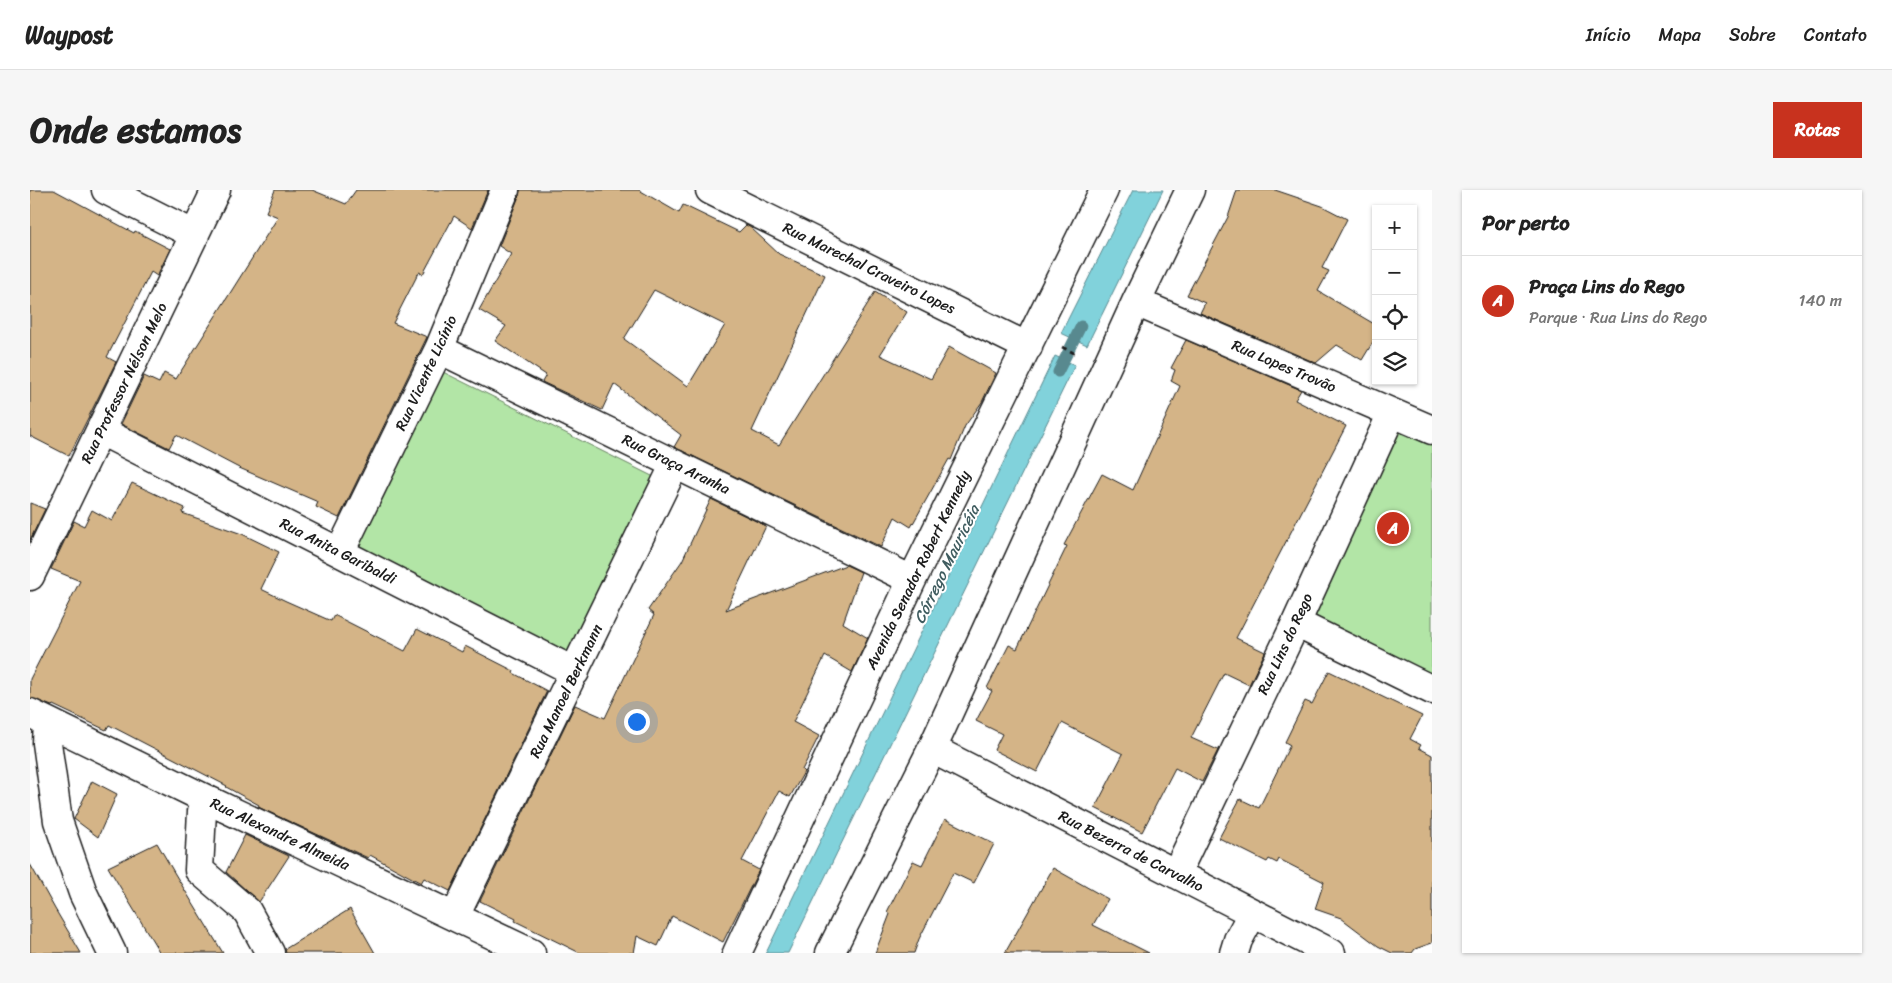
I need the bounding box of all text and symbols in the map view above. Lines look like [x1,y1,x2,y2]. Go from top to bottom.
text: Waypost [25,14,113,56]
text: Início [1586,19,1631,51]
text: Mapa [1659,19,1701,51]
text: Sobre [1729,19,1776,51]
text: Contato [1804,19,1867,51]
text: Onde estamos [30,99,241,161]
button: Rotas [1773,102,1862,158]
text: Por perto [1482,204,1570,242]
map controls [1372,205,1417,385]
button: + [1372,205,1417,250]
street label: Rua Marechal Craveiro Lopes [778,215,961,322]
button: − [1372,250,1417,295]
text: Praça Lins do Rego [1529,270,1685,303]
text: A [1493,286,1503,315]
text: 140 m [1799,286,1842,315]
button: locate [1372,295,1417,340]
street label: Rua Professor Nélson Melo [74,297,175,468]
text: Parque · Rua Lins do Rego [1529,303,1707,332]
street label: Rua Vicente Licínio [388,310,464,435]
street label: Rua Lopes Trovão [1228,332,1341,400]
button: layers [1372,340,1417,385]
street label: Rua Graça Aranha [617,427,735,502]
street label: Avenida Senador Robert Kennedy [858,466,978,675]
water label: Córrego Mauricéia [905,498,989,629]
pin: A [1377,509,1409,547]
street label: Rua Anita Garibaldi [275,510,402,592]
street label: Rua Lins do Rego [1250,588,1320,699]
street label: Rua Manoel Berkmann [522,619,610,763]
your location [624,709,650,735]
street label: Rua Alexandre Almeida [206,790,355,878]
street label: Rua Bezerra de Carvalho [1054,803,1209,899]

